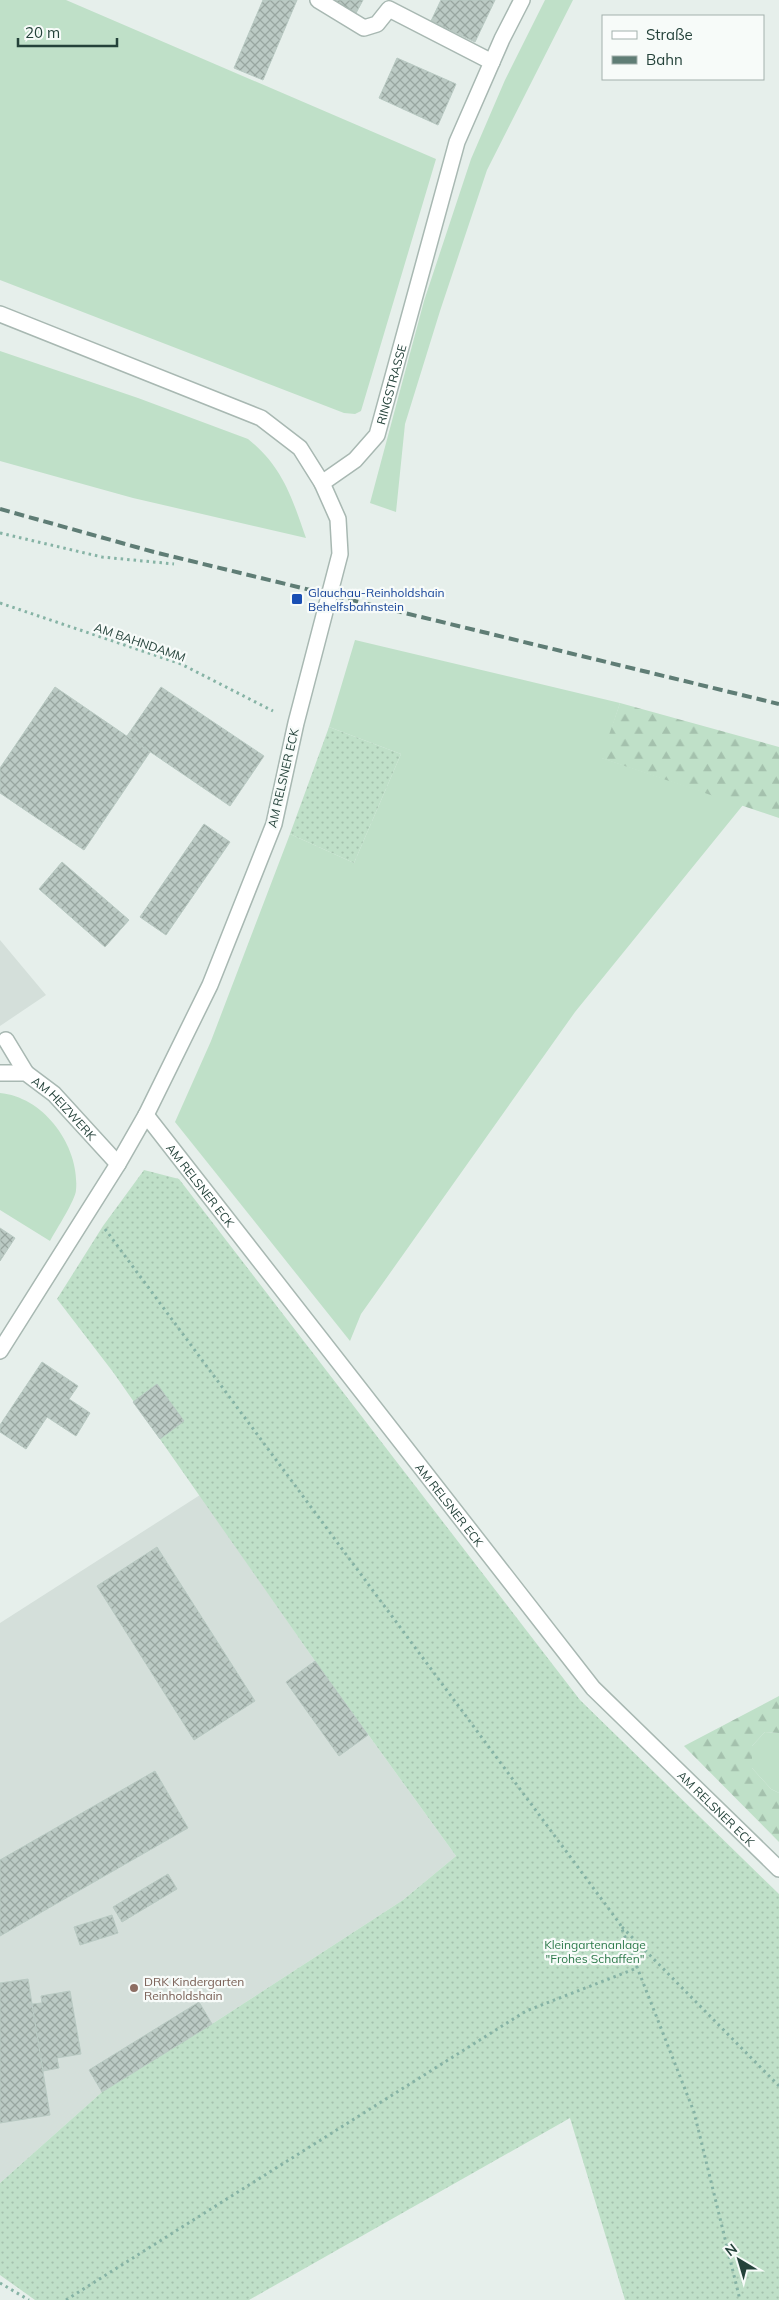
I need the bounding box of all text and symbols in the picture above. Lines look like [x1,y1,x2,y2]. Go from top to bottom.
scale bar [18,15,116,47]
legend [602,15,764,80]
text: 20 m [25,23,60,42]
text: Straße [646,25,693,44]
text: Bahn [646,50,683,69]
street label: RINGSTRASSE [373,343,409,426]
place label: Glauchau-Reinholdshain Behelfsbahnstein [308,585,445,614]
marker: Glauchau-Reinholdshain Behelfsbahnstein [290,592,304,606]
street label: AM BAHNDAMM [92,619,188,665]
street label: AM RELSNER ECK [264,726,302,829]
street label: AM HEIZWERK [29,1073,100,1143]
street label: AM RELSNER ECK [164,1140,238,1230]
street label: AM RELSNER ECK [413,1460,487,1550]
street label: AM RELSNER ECK [675,1767,758,1849]
park label: Kleingartenanlage "Frohes Schaffen" [544,1937,646,1966]
place label: DRK Kindergarten Reinholdshain [144,1974,244,2003]
marker: DRK Kindergarten Reinholdshain [128,1982,140,1994]
north arrow [714,2235,764,2285]
text: N [721,2239,741,2260]

